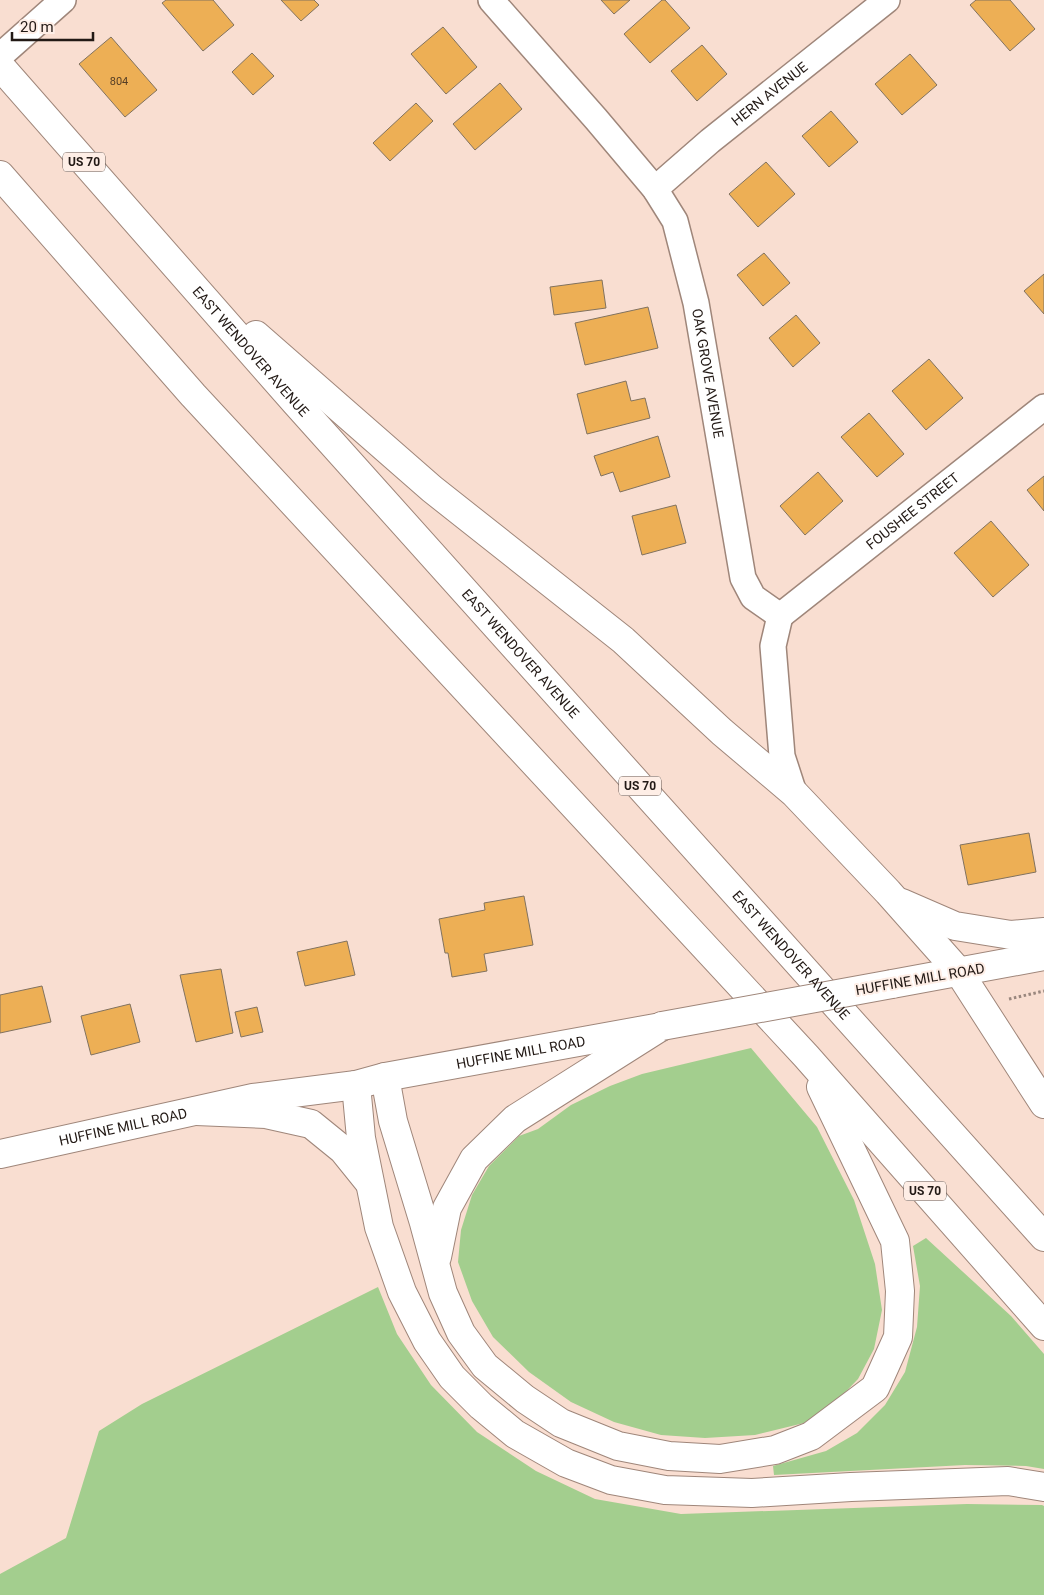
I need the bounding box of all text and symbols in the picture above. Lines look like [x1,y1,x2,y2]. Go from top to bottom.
scale bar [12,10,94,42]
text: 20 m [20,18,54,36]
street label: HERN AVENUE [728,59,811,129]
house number: 804 [110,75,128,88]
road number: US 70 [63,152,105,172]
street label: EAST WENDOVER AVENUE [189,283,312,420]
street label: OAK GROVE AVENUE [689,307,727,440]
street label: FOUSHEE STREET [863,469,963,553]
street label: EAST WENDOVER AVENUE [459,586,583,721]
road number: US 70 [619,776,661,796]
street label: EAST WENDOVER AVENUE [729,887,853,1023]
street label: HUFFINE MILL ROAD [854,960,986,998]
street label: HUFFINE MILL ROAD [455,1033,587,1072]
street label: HUFFINE MILL ROAD [57,1105,189,1149]
road number: US 70 [904,1182,946,1200]

